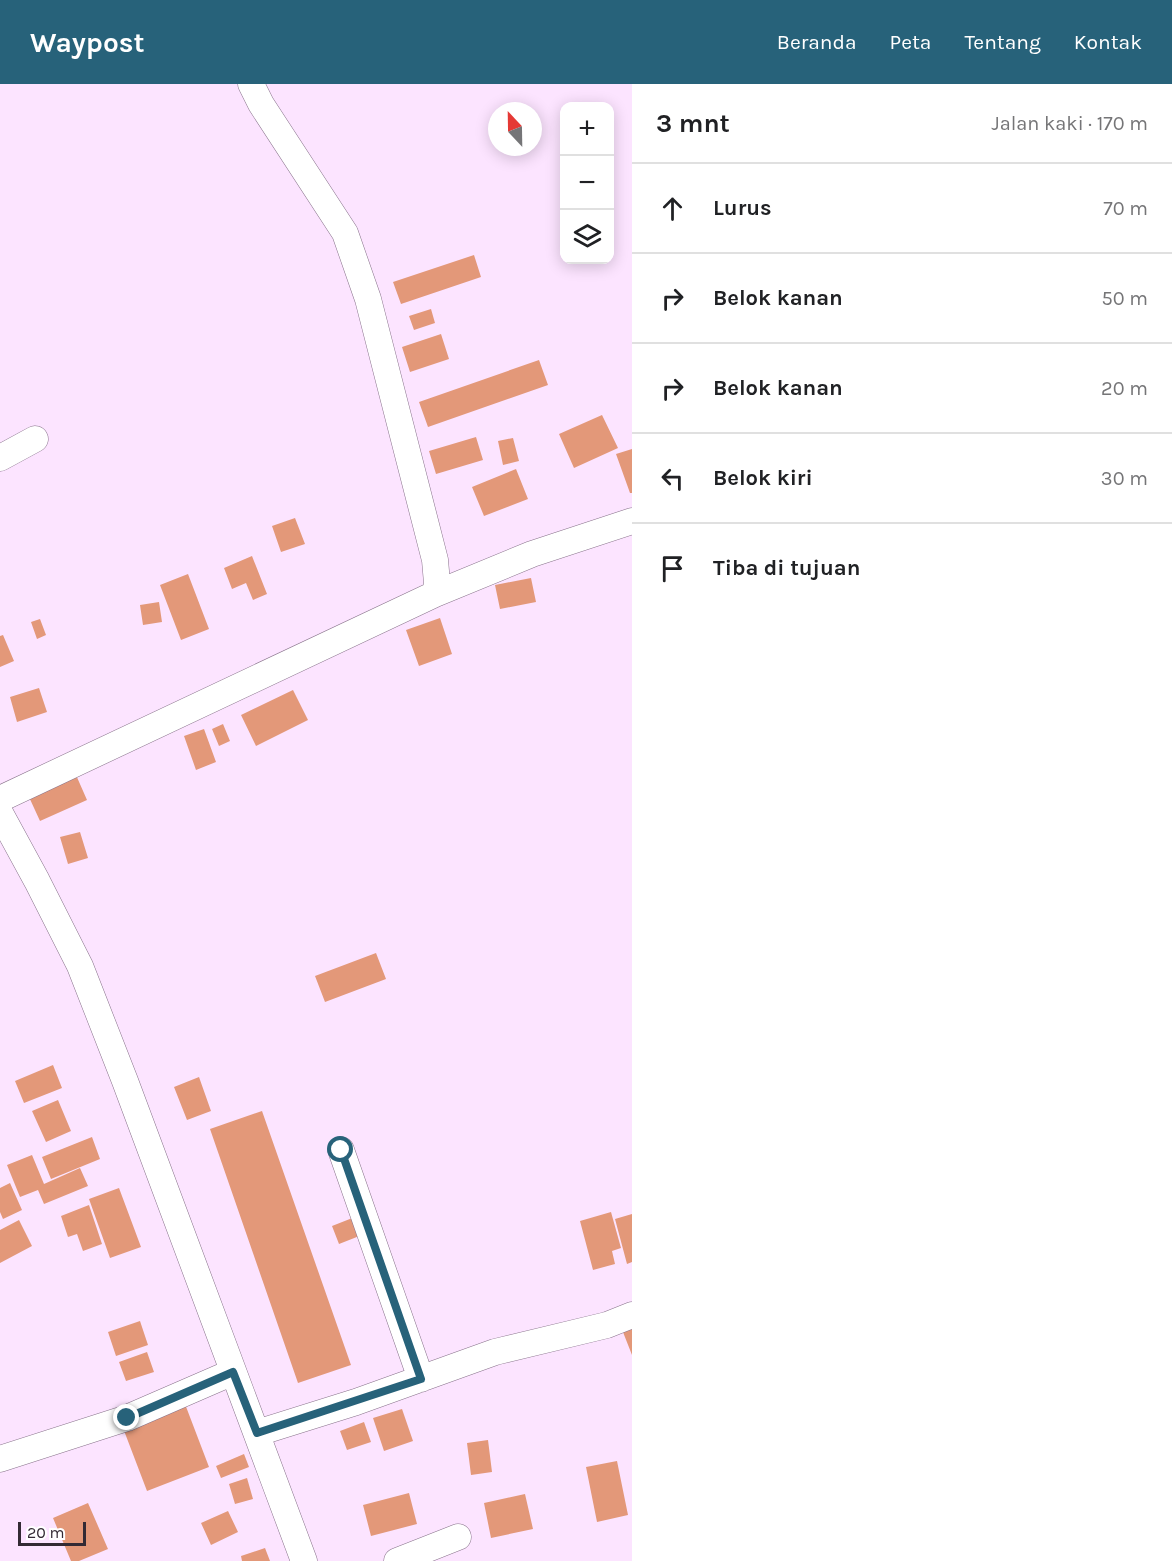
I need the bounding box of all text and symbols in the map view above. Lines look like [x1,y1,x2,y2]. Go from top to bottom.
text: Waypost [30,26,145,59]
text: Beranda [777,30,857,54]
text: Peta [890,30,931,54]
text: Tentang [964,30,1041,54]
text: Kontak [1074,30,1142,54]
north arrow [488,102,542,156]
map controls [560,102,614,264]
button: + [560,102,614,156]
text: 3 mnt [656,108,730,139]
text: Jalan kaki · 170 m [992,112,1148,135]
button: − [560,156,614,210]
icon: ahead [656,192,689,225]
text: Lurus [713,195,772,221]
text: 70 m [1103,197,1148,220]
button: layers [560,210,614,264]
icon: right [656,282,689,315]
text: Belok kanan [713,285,843,311]
text: 50 m [1101,287,1148,310]
icon: right [656,372,689,405]
text: Belok kanan [713,375,843,401]
text: 20 m [1101,377,1148,400]
icon: left [656,462,689,495]
text: Belok kiri [713,465,813,491]
text: 30 m [1101,467,1148,490]
icon: arrive [656,552,689,585]
text: Tiba di tujuan [713,555,860,581]
route start [327,1136,353,1162]
route end [113,1404,139,1430]
scale bar [18,1519,86,1546]
text: 20 m [27,1523,65,1542]

